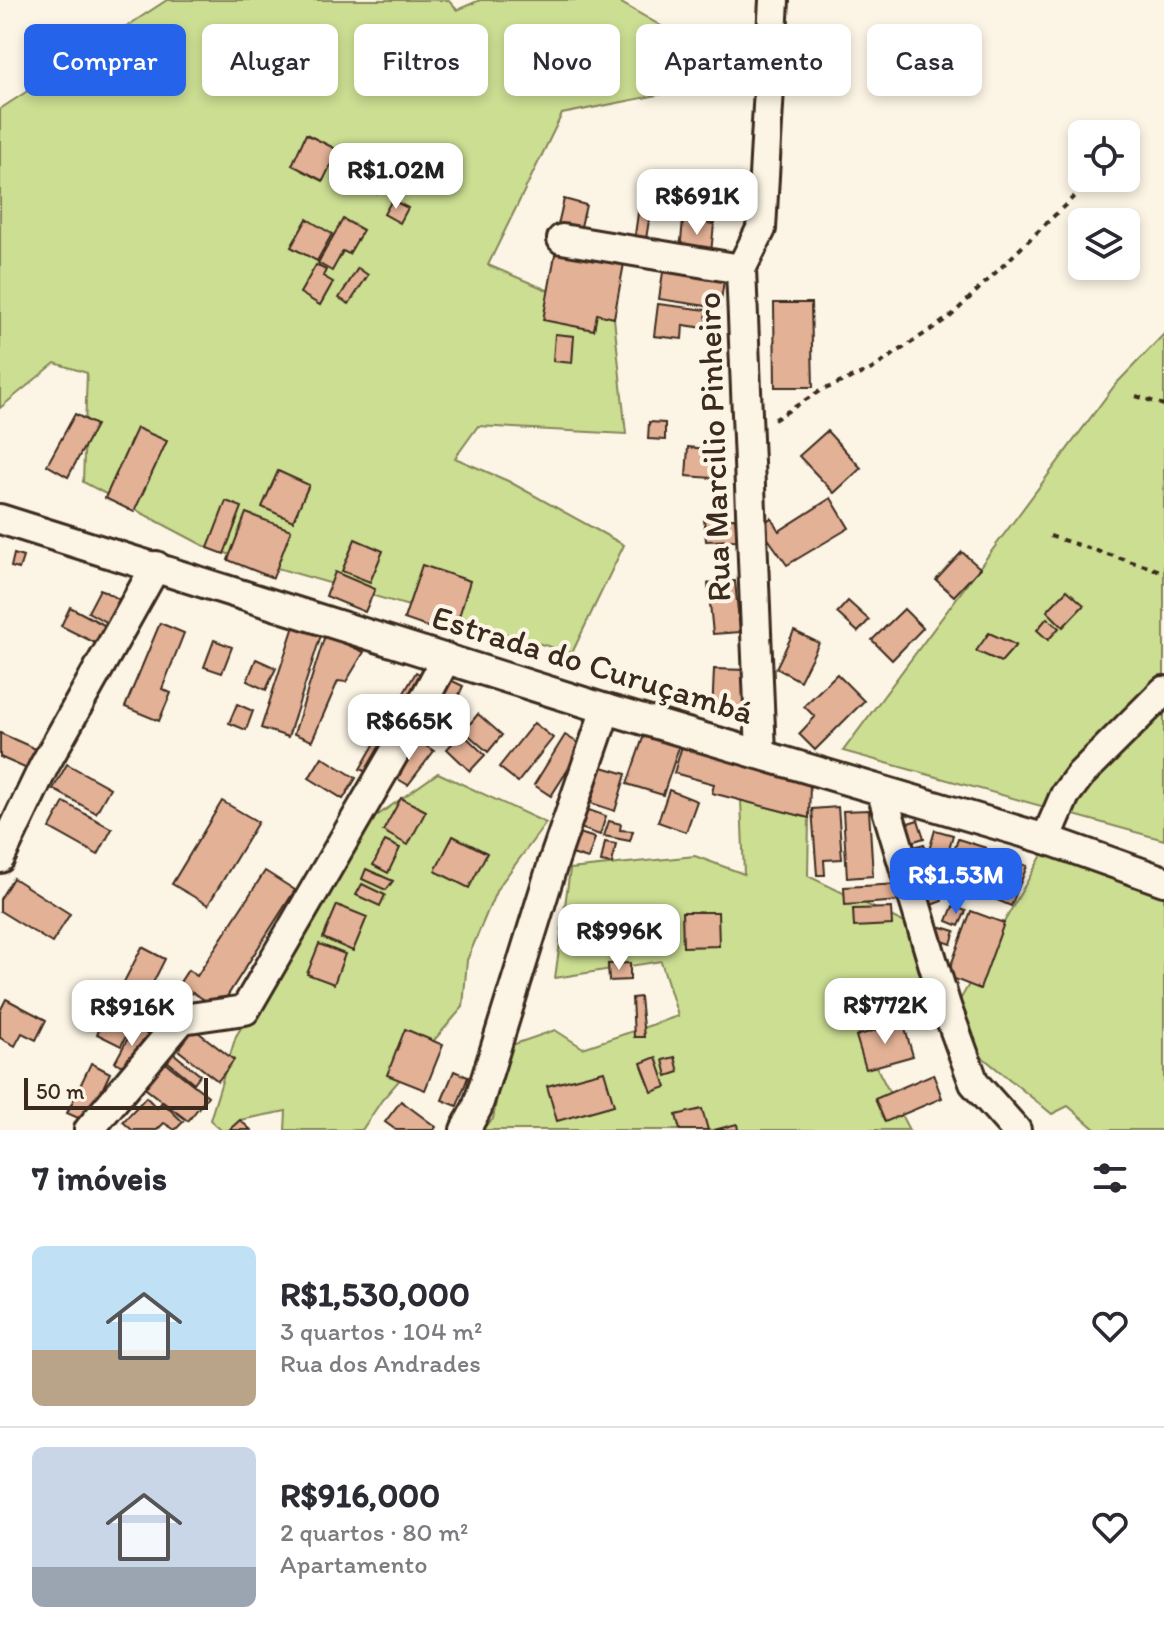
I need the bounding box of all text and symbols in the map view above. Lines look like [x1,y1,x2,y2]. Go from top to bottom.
chip: Comprar [24,24,186,96]
chip: Alugar [202,24,338,96]
chip: Filtros [354,24,488,96]
chip: Novo [504,24,620,96]
chip: Apartamento [636,24,851,96]
chip: Casa [867,24,982,96]
map controls [1068,120,1140,280]
button: locate [1068,120,1140,192]
pin: R$1.02M [322,143,470,211]
text: R$1.02M [347,153,445,185]
pin: R$691K [632,169,762,237]
text: R$691K [655,179,739,211]
button: layers [1068,208,1140,280]
street label: Rua Marcilio Pinheiro [688,291,739,603]
street label: Estrada do Curuçambá [427,596,759,733]
pin: R$665K [344,694,474,762]
text: R$665K [366,704,452,736]
pin: R$1.53M [882,848,1030,916]
text: R$1.53M [908,858,1004,890]
pin: R$996K [554,904,684,972]
text: R$996K [576,914,662,946]
pin: R$772K [820,978,950,1046]
pin: R$916K [67,980,197,1048]
text: R$772K [843,988,927,1020]
text: R$916K [90,990,174,1022]
scale bar [24,1074,208,1110]
text: 50 m [36,1078,85,1105]
icon: filters [1088,1156,1132,1200]
text: 7 imóveis [32,1158,167,1199]
text: R$1,530,000 [280,1274,470,1315]
icon: home [96,1278,192,1374]
icon: heart [1088,1304,1132,1348]
text: 3 quartos · 104 m² [280,1315,482,1347]
text: Rua dos Andrades [280,1347,481,1379]
text: R$916,000 [280,1475,440,1516]
icon: home [96,1479,192,1575]
icon: heart [1088,1505,1132,1549]
text: 2 quartos · 80 m² [280,1516,468,1548]
text: Apartamento [280,1548,428,1580]

